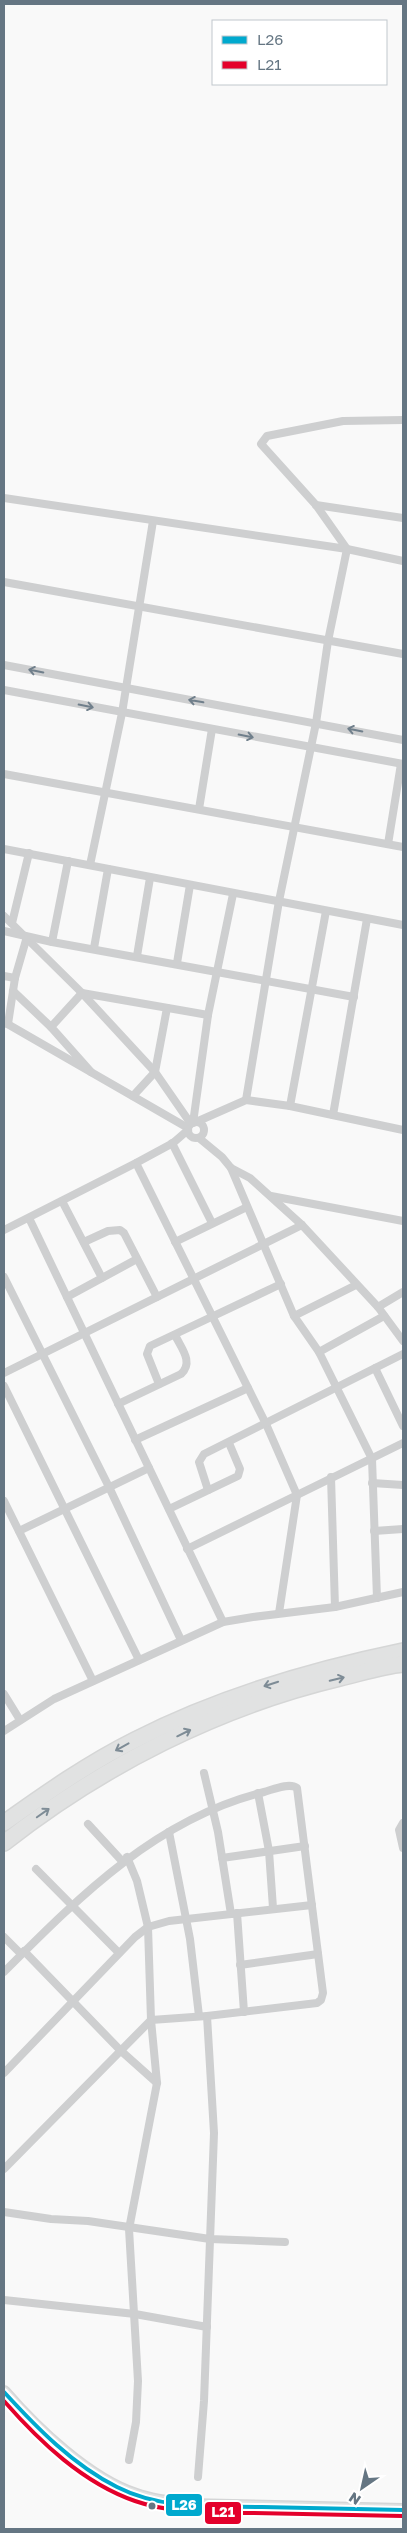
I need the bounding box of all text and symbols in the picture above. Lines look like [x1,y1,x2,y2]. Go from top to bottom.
legend [212,20,387,85]
text: L26 [257,30,283,48]
text: L21 [257,55,282,73]
one-way arrow [28,666,44,676]
one-way arrow [188,696,204,706]
one-way arrow [78,701,94,711]
one-way arrow [348,725,364,735]
one-way arrow [237,731,253,741]
one-way arrow [328,1674,344,1683]
one-way arrow [264,1680,279,1689]
one-way arrow [176,1728,191,1738]
one-way arrow [114,1742,129,1752]
one-way arrow [36,1808,49,1819]
north arrow [337,2463,387,2513]
text: N [345,2489,364,2509]
line badge: L26 [165,2493,203,2517]
text: L26 [171,2496,197,2513]
unlabelled marker [147,2501,157,2511]
line badge: L21 [204,2501,242,2525]
text: L21 [211,2503,235,2520]

